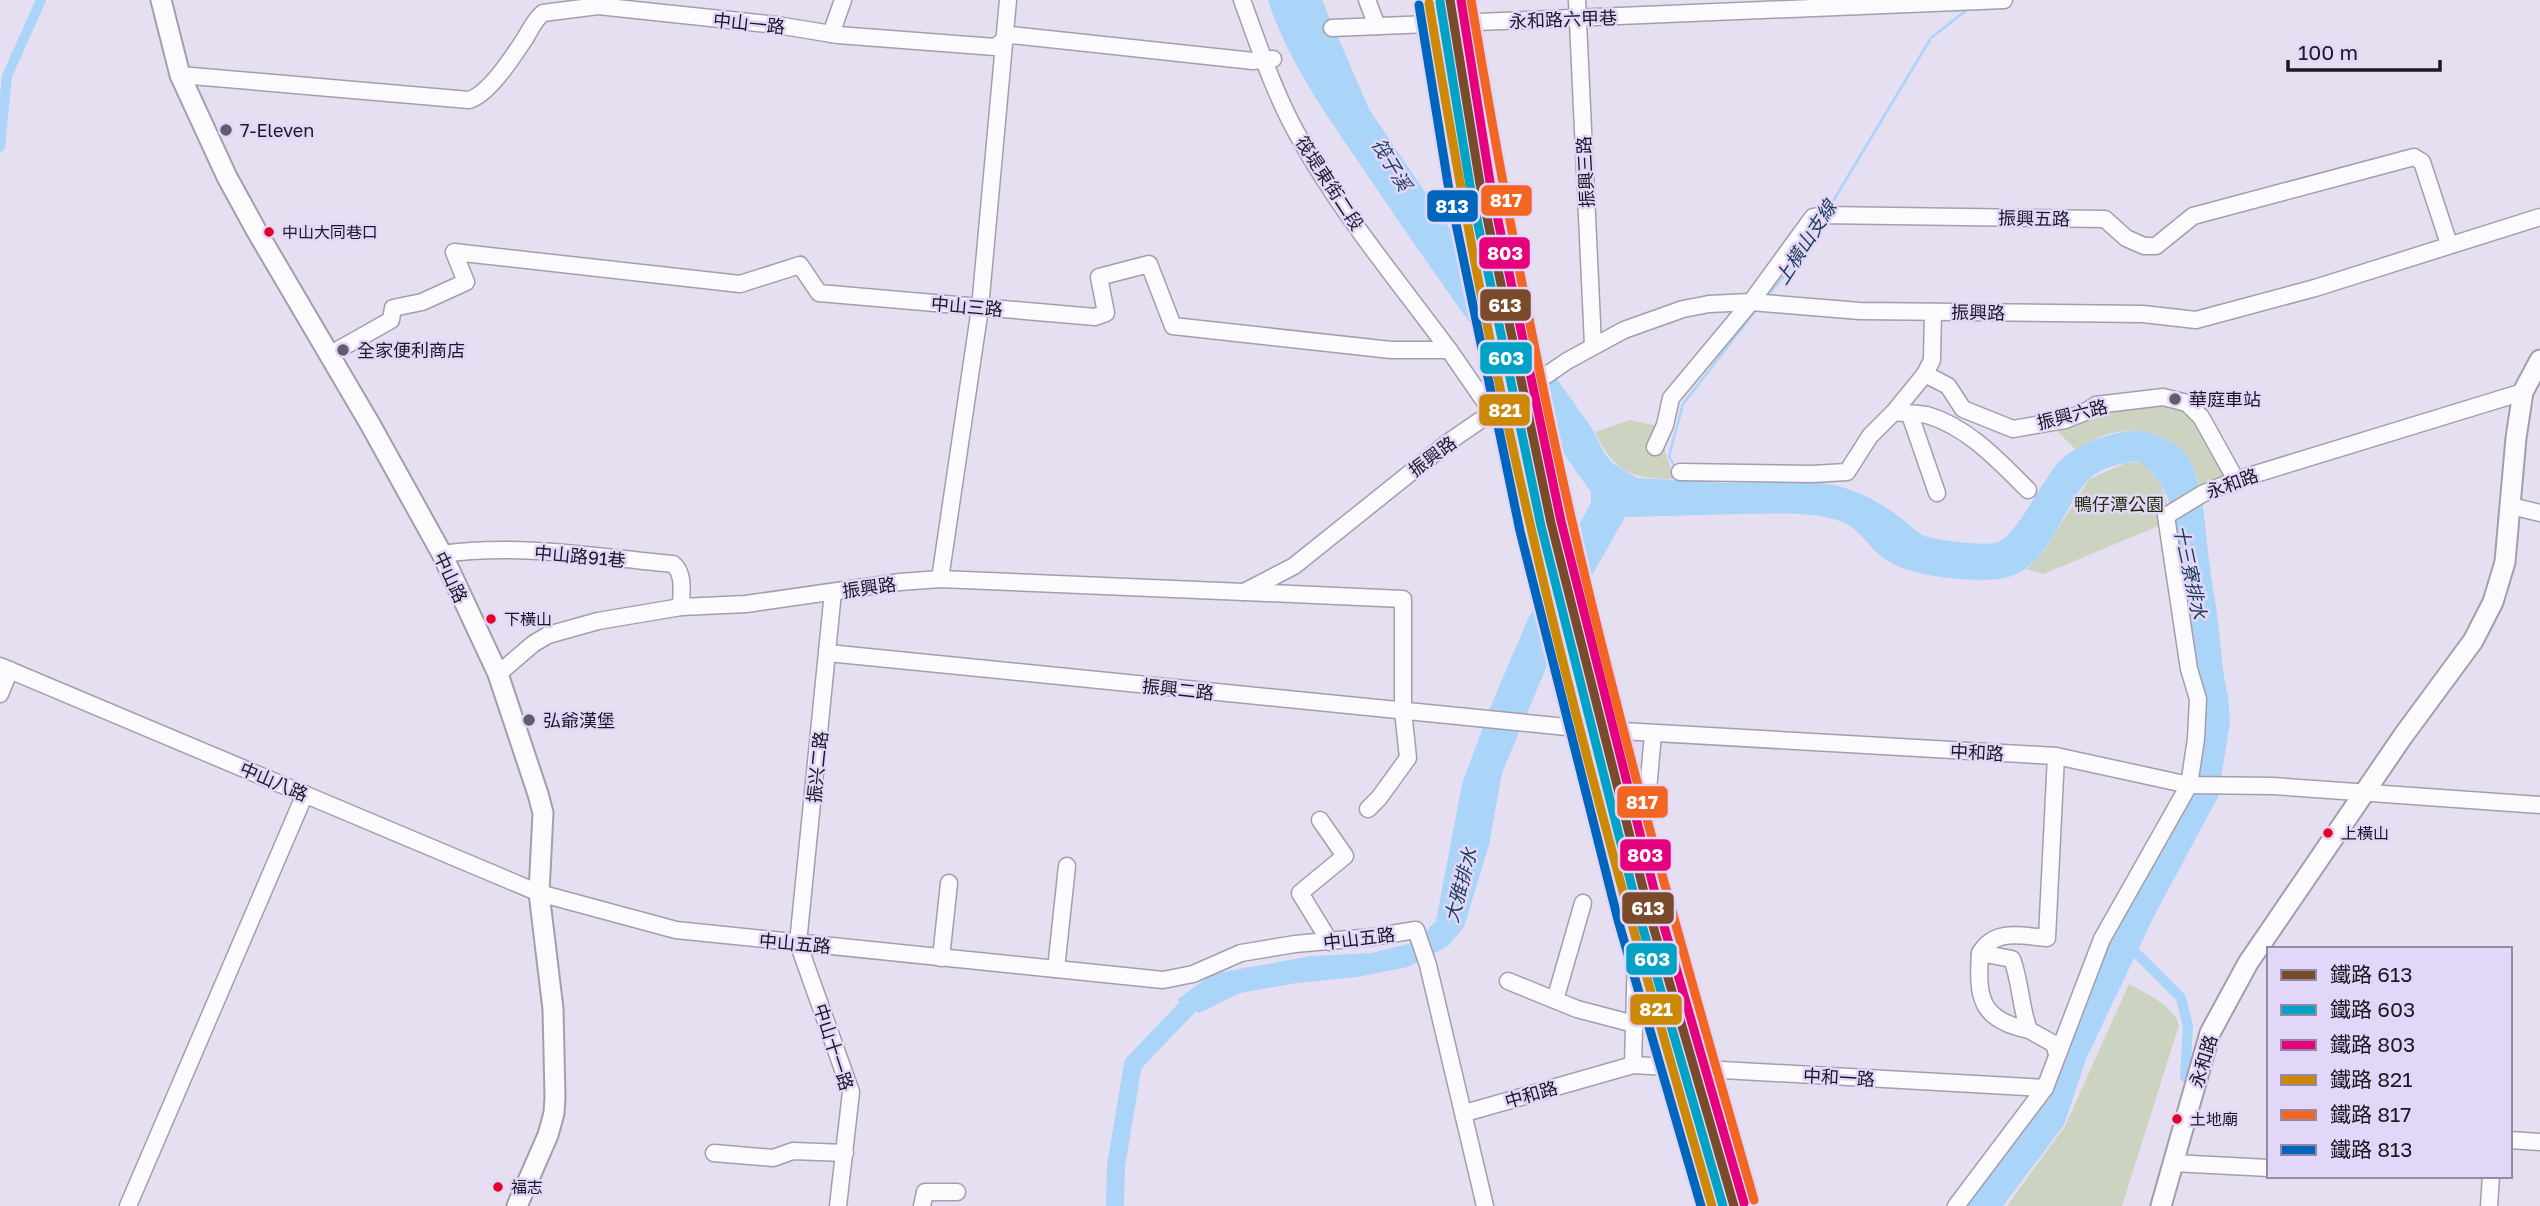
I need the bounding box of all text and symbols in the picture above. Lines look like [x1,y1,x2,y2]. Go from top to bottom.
street label: 永和路六甲巷 [1509,6,1617,32]
street label: 中山一路 [712,8,786,38]
scale bar [2288,28,2440,72]
text: 100 m [2298,39,2358,65]
place label: 7-Eleven [240,119,314,141]
marker: 7-Eleven [218,122,234,138]
street label: 筏堤東街二段 [1291,132,1369,234]
water label: 筏子溪 [1367,134,1418,197]
street label: 振興三路 [1572,135,1598,209]
line badge: 817 [1480,184,1533,217]
text: 817 [1490,188,1522,211]
line badge: 813 [1426,189,1479,223]
text: 813 [1435,194,1469,217]
water label: 上橫山支線 [1769,194,1842,288]
street label: 振興五路 [1998,206,2070,230]
place label: 中山大同巷口 [282,222,378,242]
marker: 中山大同巷口 [262,225,276,239]
line badge: 803 [1478,236,1531,270]
text: 803 [1487,241,1523,264]
line badge: 613 [1479,288,1532,322]
street label: 中山三路 [930,292,1004,320]
text: 613 [1488,293,1522,316]
street label: 振興路 [1951,301,2005,323]
place label: 全家便利商店 [357,339,465,361]
line badge: 603 [1479,341,1533,375]
marker: 全家便利商店 [335,342,351,358]
text: 603 [1488,346,1524,369]
place label: 華庭車站 [2189,388,2261,410]
marker: 華庭車站 [2167,391,2183,407]
line badge: 821 [1478,393,1531,427]
street label: 振興六路 [2034,395,2110,433]
text: 821 [1488,398,1522,421]
street label: 振興路 [1404,431,1460,481]
street label: 永和路 [2203,463,2261,503]
park label: 鴨仔潭公園 [2074,493,2164,515]
water label: 十三寮排水 [2170,523,2212,622]
street label: 中山路91巷 [533,541,627,571]
street label: 中山路 [430,548,472,606]
street label: 振興路 [841,572,897,602]
place label: 下橫山 [504,609,552,629]
marker: 下橫山 [484,612,498,626]
street label: 振興二路 [1141,674,1215,704]
place label: 弘爺漢堡 [543,709,615,731]
marker: 弘爺漢堡 [521,712,537,728]
street label: 振兴二路 [802,730,832,804]
street label: 中和路 [1949,740,2005,764]
street label: 中山八路 [237,757,311,805]
line badge: 817 [1616,785,1669,819]
text: 817 [1626,790,1658,813]
place label: 上橫山 [2341,823,2389,843]
marker: 上橫山 [2321,826,2335,840]
line badge: 803 [1619,838,1672,872]
text: 803 [1627,843,1663,866]
water label: 大雅排水 [1439,844,1481,925]
line badge: 613 [1621,891,1675,925]
text: 613 [1631,896,1665,919]
street label: 中山五路 [1322,923,1396,953]
street label: 中山五路 [758,929,832,957]
line badge: 603 [1625,942,1678,976]
text: 603 [1634,947,1670,970]
legend [2267,947,2512,1178]
text: 鐵路 613 [2330,961,2412,987]
line badge: 821 [1629,993,1683,1026]
text: 鐵路 603 [2330,996,2415,1022]
text: 821 [1639,997,1673,1020]
street label: 中山十一路 [810,1001,858,1093]
text: 鐵路 803 [2330,1031,2415,1057]
street label: 永和路 [2185,1032,2221,1090]
street label: 中和一路 [1802,1064,1876,1090]
text: 鐵路 821 [2330,1066,2412,1092]
street label: 中和路 [1502,1076,1560,1112]
text: 鐵路 817 [2330,1101,2411,1127]
place label: 土地廟 [2190,1109,2238,1129]
marker: 土地廟 [2170,1112,2184,1126]
text: 鐵路 813 [2330,1136,2413,1162]
place label: 福志 [511,1177,543,1197]
marker: 福志 [491,1180,505,1194]

